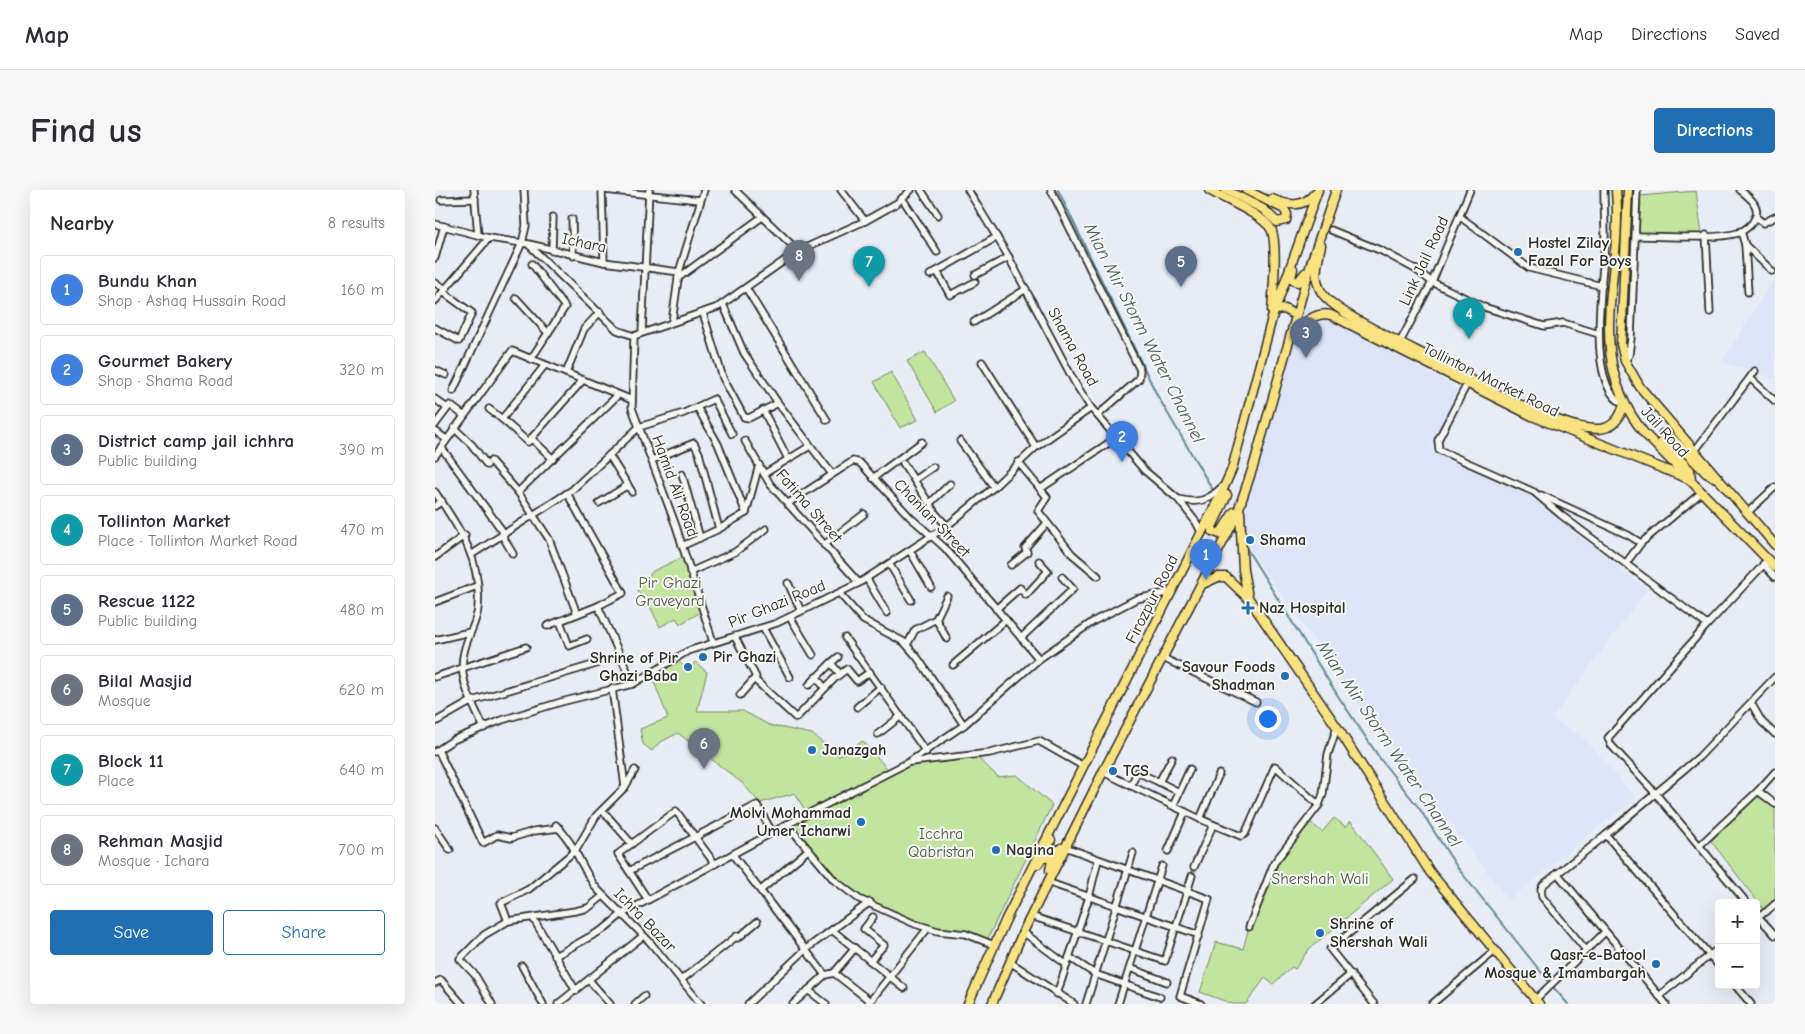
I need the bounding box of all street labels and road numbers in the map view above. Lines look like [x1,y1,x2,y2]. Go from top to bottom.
street label: Link Jail Road [1396,214,1452,308]
street label: Ichara [560,230,608,256]
street label: Shama Road [1044,305,1102,389]
street label: Tollinton Market Road [1420,339,1562,421]
street label: Jail Road [1637,403,1693,461]
street label: Hamid Ali Road [648,433,702,539]
street label: Fatima Street [772,465,846,547]
street label: Chanian Street [890,475,974,561]
street label: Firozpur Road [1122,552,1182,646]
street label: Pir Ghazi Road [726,576,828,632]
street label: Ichra Bazar [610,884,680,956]

